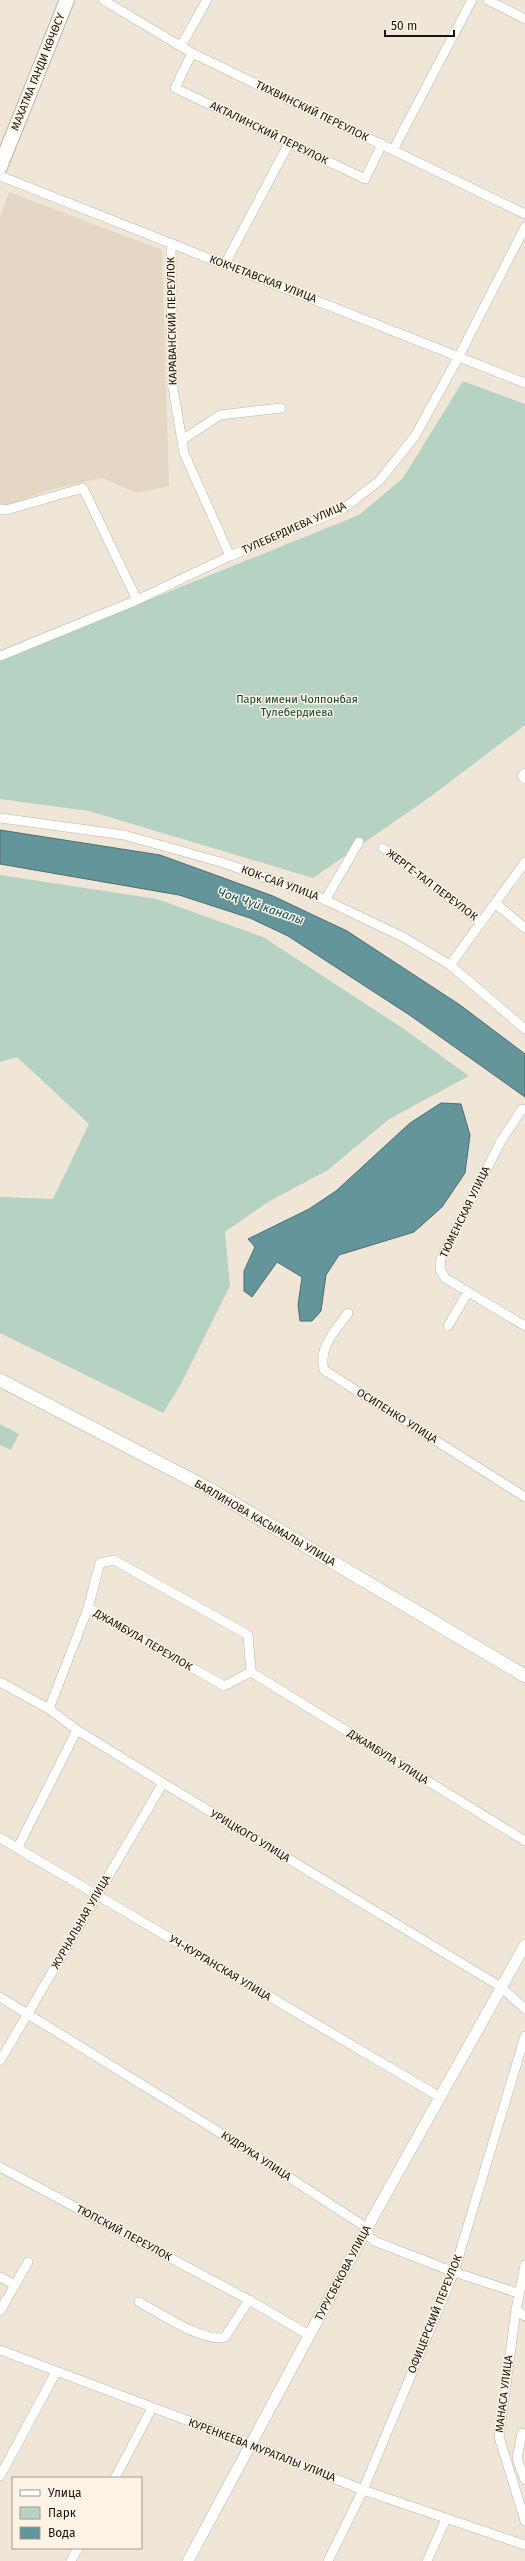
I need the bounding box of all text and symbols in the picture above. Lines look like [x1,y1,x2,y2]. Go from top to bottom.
street label: МАХАТМА ГАНДИ КӨЧӨСҮ [8,11,68,133]
scale bar [385,12,454,38]
text: 50 m [391,19,417,33]
street label: ТИХВИНСКИЙ ПЕРЕУЛОК [253,78,371,144]
street label: АКТАЛИНСКИЙ ПЕРЕУЛОК [208,99,331,167]
street label: КОКЧЕТАВСКАЯ УЛИЦА [208,253,319,306]
street label: КАРАВАНСКИЙ ПЕРЕУЛОК [164,256,180,385]
street label: ТУЛЕБЕРДИЕВА УЛИЦА [240,499,349,557]
park label: Парк имени Чолпонбая Тулебердиева [236,693,358,719]
street label: ЖЕРГЕ-ТАЛ ПЕРЕУЛОК [384,847,481,924]
street label: КОК-САЙ УЛИЦА [240,863,321,903]
water label: Чоң Чүй каналы [216,885,306,927]
street label: ТЮМЕНСКАЯ УЛИЦА [437,1164,493,1260]
street label: ОСИПЕНКО УЛИЦА [354,1386,440,1447]
street label: БАЯЛИНОВА КАСЫМАЛЫ УЛИЦА [192,1477,339,1569]
street label: ДЖАМБУЛА ПЕРЕУЛОК [91,1606,195,1674]
street label: ДЖАМБУЛА УЛИЦА [344,1726,431,1788]
street label: УРИЦКОГО УЛИЦА [208,1807,293,1865]
street label: ЖУРНАЛЬНАЯ УЛИЦА [49,1872,114,1971]
street label: УЧ-КУРГАНСКАЯ УЛИЦА [167,1932,274,2004]
street label: КУДРУКА УЛИЦА [219,2129,294,2184]
street label: ТЮПСКИЙ ПЕРЕУЛОК [74,2202,174,2264]
street label: ТУРУСБЕКОВА УЛИЦА [312,2223,374,2323]
street label: ОФИЦЕРСКИЙ ПЕРЕУЛОК [405,2252,465,2375]
street label: МАНАСА УЛИЦА [493,2354,515,2433]
street label: КУРЕНКЕЕВА МУРАТАЛЫ УЛИЦА [186,2416,338,2484]
legend [12,2477,142,2549]
text: Улица [48,2486,82,2500]
text: Парк [48,2506,77,2520]
text: Вода [48,2526,75,2540]

